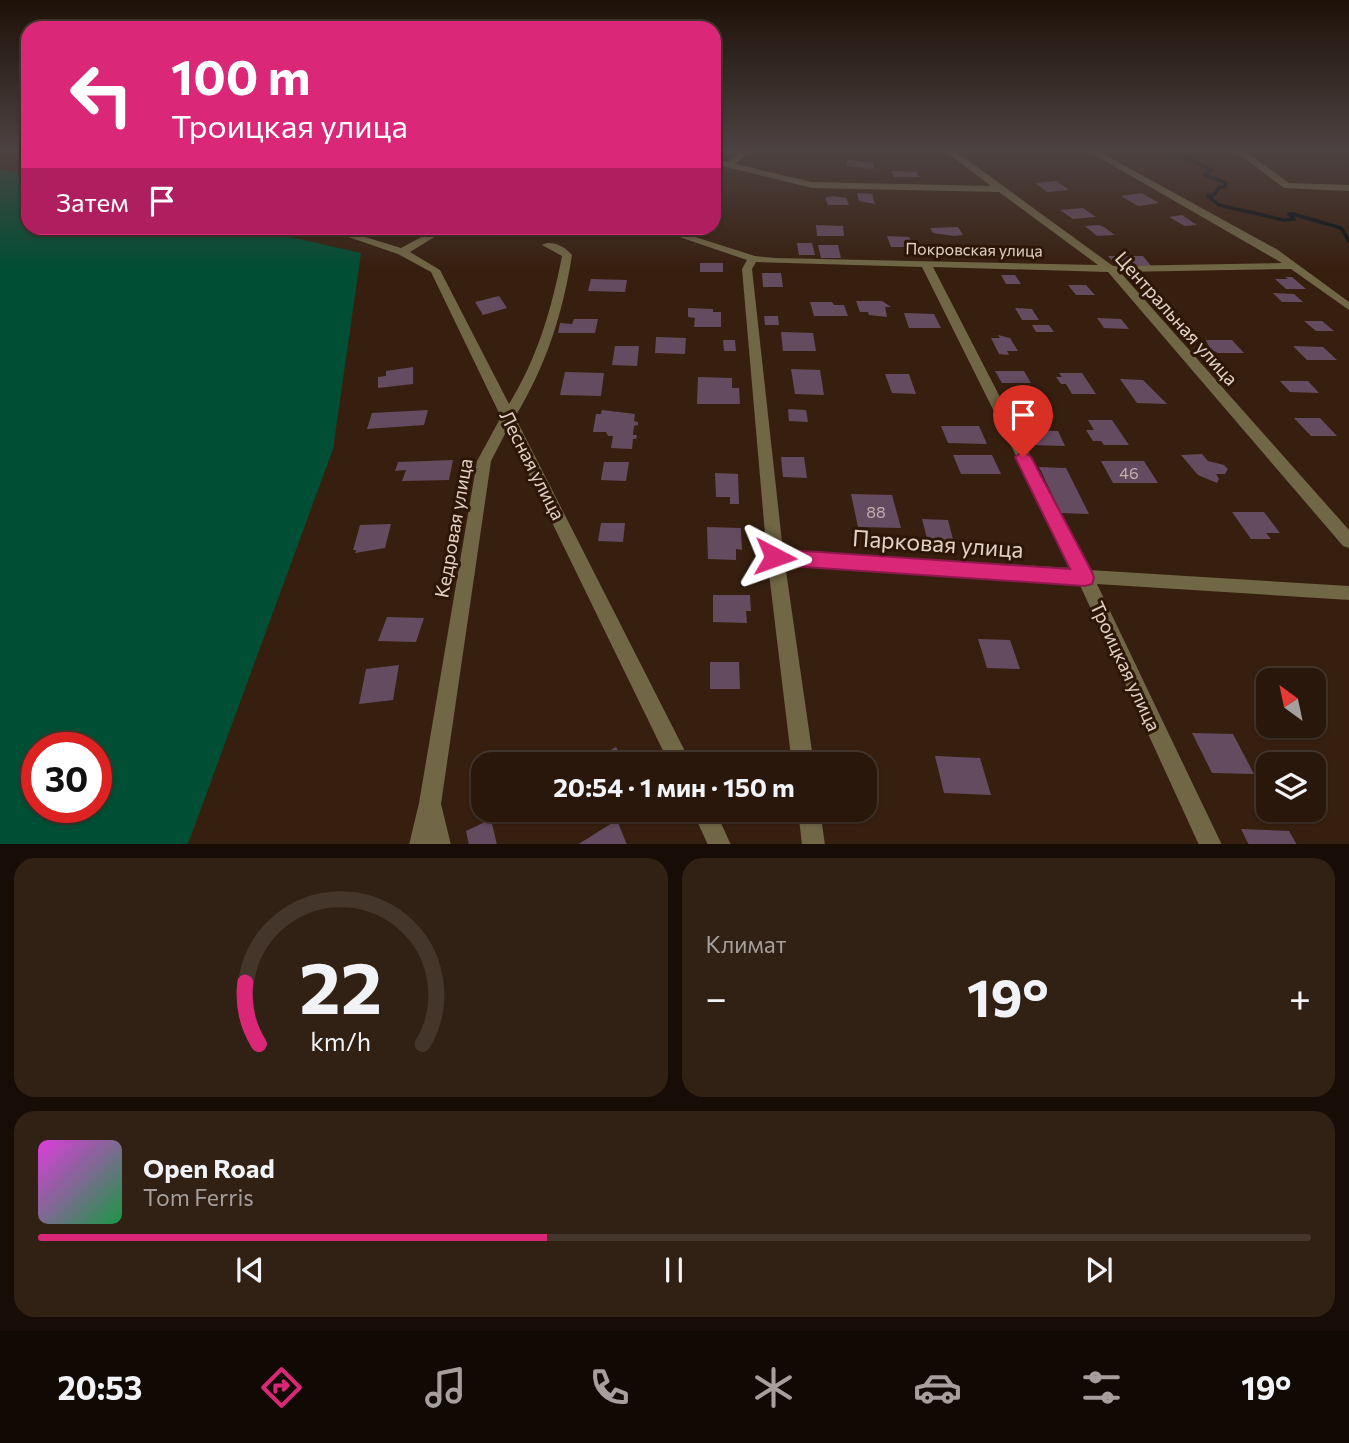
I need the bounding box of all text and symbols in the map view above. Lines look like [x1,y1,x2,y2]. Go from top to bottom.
text: 100 m [171,45,310,105]
icon: left [56,49,147,140]
text: Троицкая улица [171,105,408,145]
icon: arrive [143,182,181,220]
text: Затем [56,186,129,217]
street label: Покровская улица [905,238,1043,260]
street label: Центральная улица [1111,246,1243,390]
pin [993,385,1053,457]
icon: arrive [1004,396,1042,434]
street label: Лесная улица [496,406,570,524]
street label: Кедровая улица [429,456,477,600]
house number: 46 [1119,463,1139,482]
house number: 88 [866,502,886,521]
position arrow [738,520,812,594]
street label: Парковая улица [851,523,1025,563]
street label: Троицкая улица [1086,597,1166,735]
north arrow [1256,668,1326,738]
map controls [1256,668,1326,822]
speed limit sign: 30 [21,732,112,823]
button: layers [1256,752,1326,822]
text: 20:54 · 1 мин · 150 m [553,771,795,802]
text: Климат [706,930,787,958]
text: 22 [299,940,382,1029]
text: 19° [967,964,1049,1028]
text: − [706,973,727,1020]
text: + [1289,973,1311,1020]
text: km/h [310,1025,371,1055]
text: Open Road [143,1152,275,1183]
text: Tom Ferris [143,1183,254,1211]
icon: previous [231,1251,269,1289]
icon: pause [655,1251,693,1289]
icon: next [1080,1251,1118,1289]
icon: directions [257,1363,306,1412]
icon: music [421,1363,470,1412]
icon: phone [585,1363,634,1412]
icon: climate [749,1363,798,1412]
icon: car [913,1363,962,1412]
icon: filters [1077,1363,1126,1412]
text: 20:53 [57,1367,143,1407]
text: 19° [1241,1367,1291,1407]

